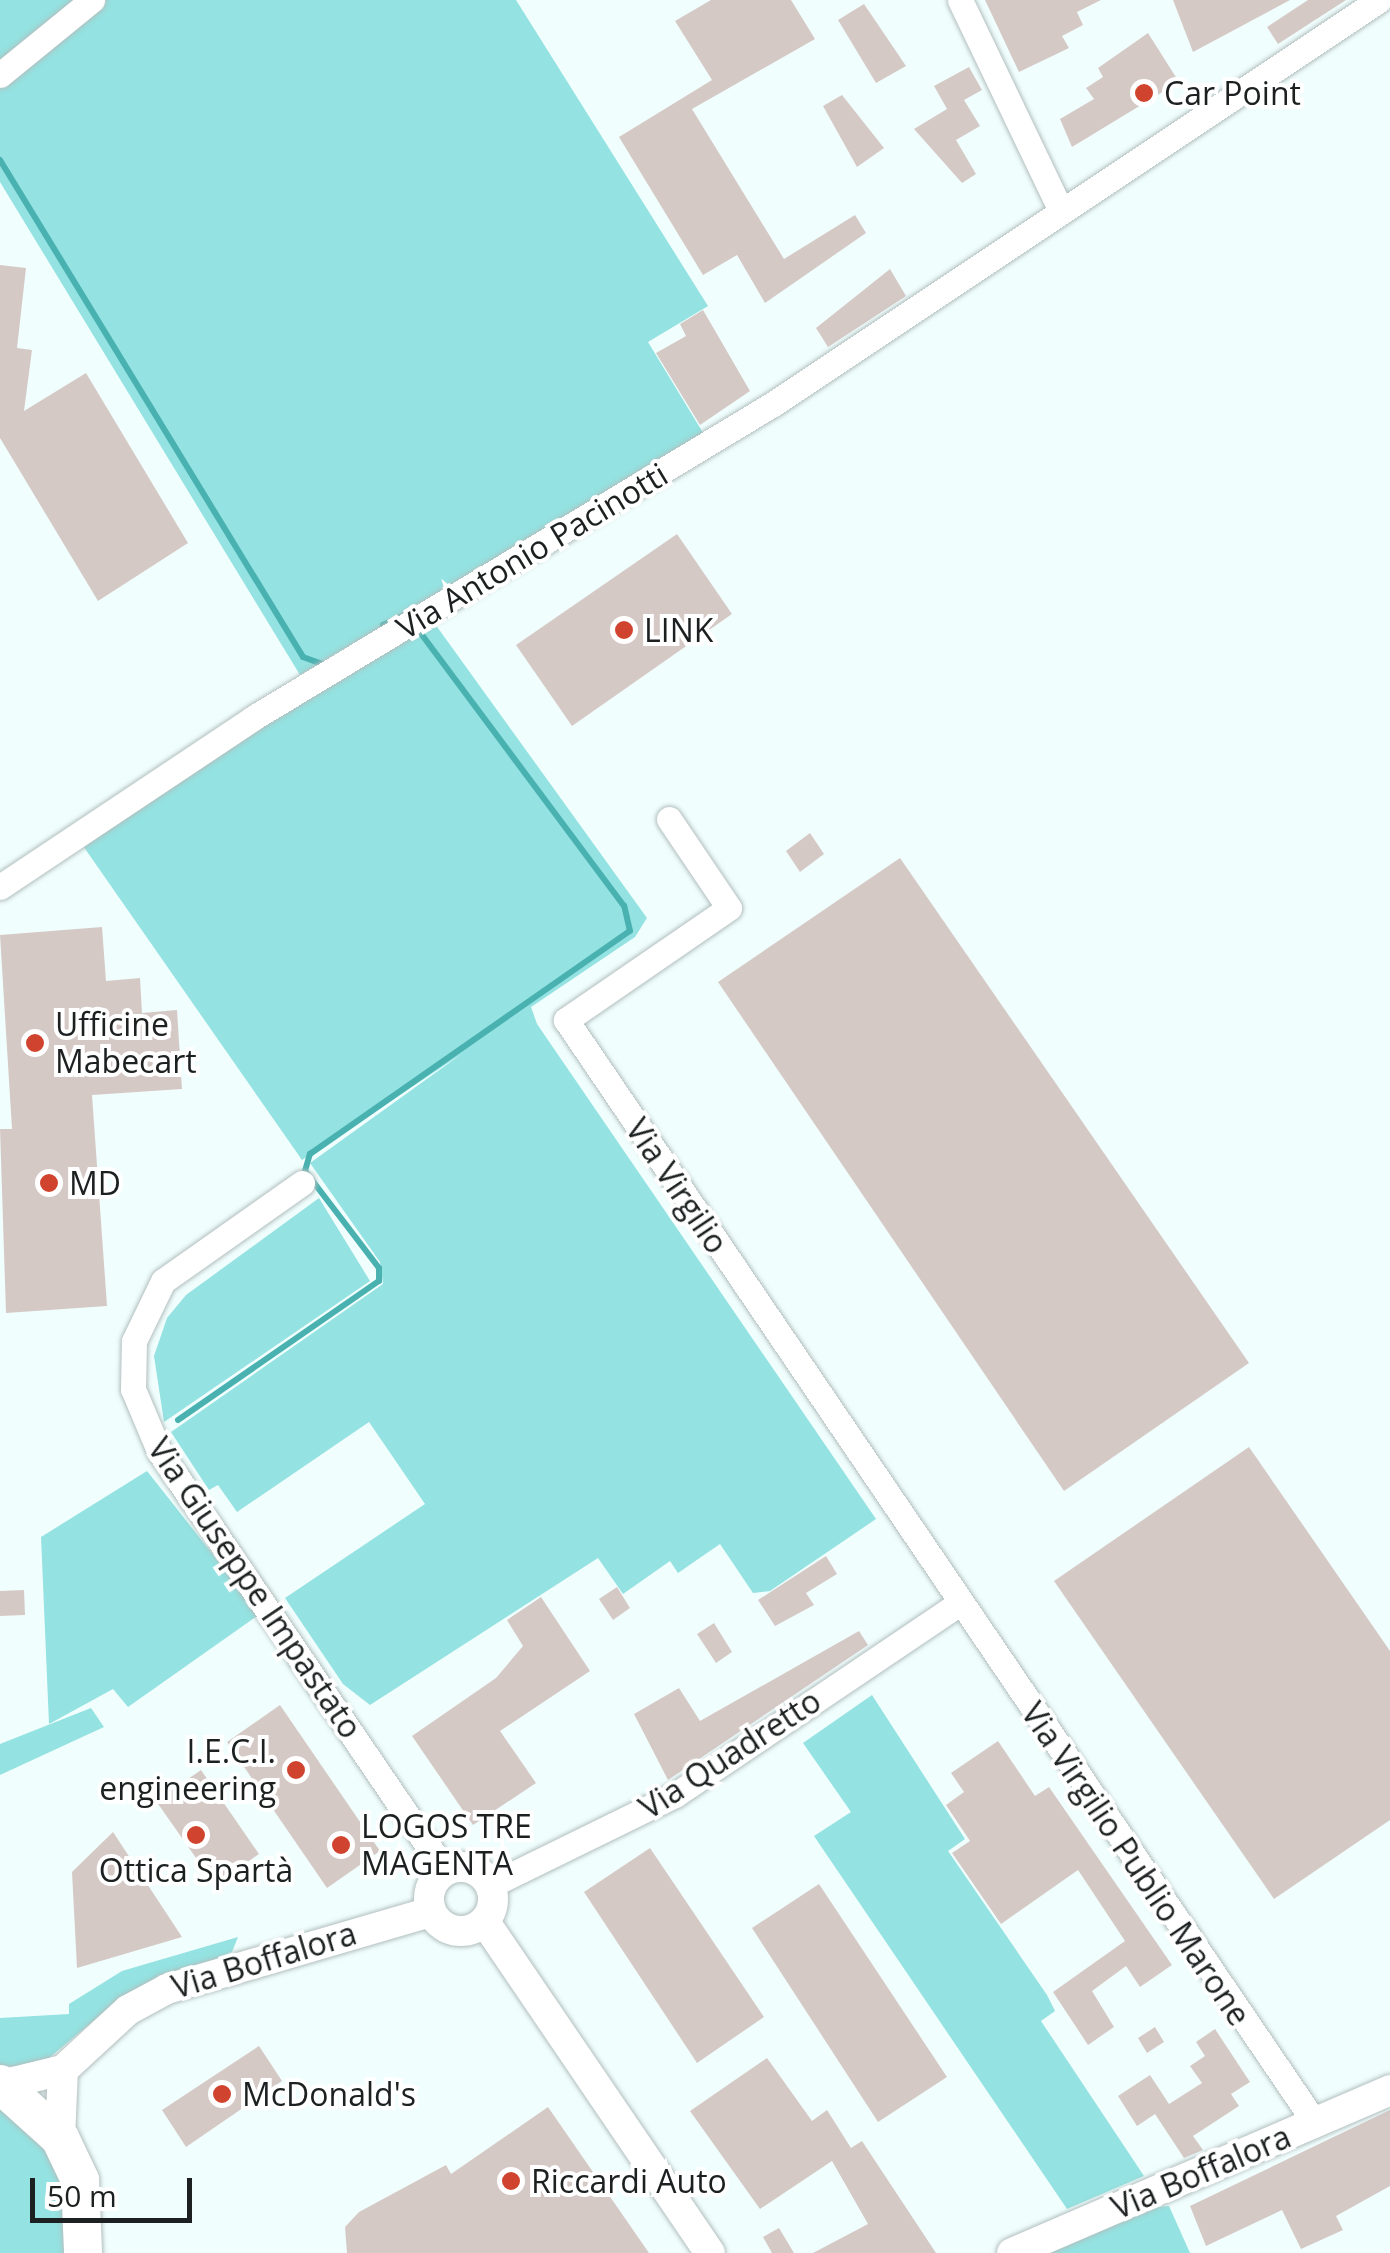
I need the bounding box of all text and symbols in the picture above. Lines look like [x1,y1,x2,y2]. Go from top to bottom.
place label: Car Point [1164,74,1301,112]
marker: Car Point [1133,82,1155,104]
street label: Via Antonio Pacinotti [390,455,674,647]
place label: LINK [644,611,713,649]
marker: LINK [613,619,635,641]
place label: Ufficine Mabecart [55,1006,197,1081]
marker: Ufficine Mabecart [24,1032,46,1054]
street label: Via Virgilio [618,1111,736,1261]
place label: MD [69,1164,121,1202]
marker: MD [38,1172,60,1194]
street label: Via Giuseppe Impastato [140,1431,370,1745]
street label: Via Quadretto [632,1681,828,1827]
street label: Via Virgilio Publio Marone [1013,1695,1259,2033]
place label: I.E.C.I. engineering [99,1733,276,1808]
marker: I.E.C.I. engineering [285,1759,307,1781]
place label: LOGOS TRE MAGENTA [361,1808,532,1883]
marker: Ottica Spartà [185,1824,207,1846]
marker: LOGOS TRE MAGENTA [330,1834,352,1856]
place label: Ottica Spartà [99,1851,293,1889]
street label: Via Boffalora [167,1914,361,2006]
place label: McDonald's [242,2075,416,2113]
marker: McDonald's [211,2083,233,2105]
street label: Via Boffalora [1106,2117,1296,2227]
scale bar [35,2158,198,2220]
place label: Riccardi Auto [531,2162,727,2200]
marker: Riccardi Auto [500,2170,522,2192]
text: 50 m [47,2175,117,2216]

